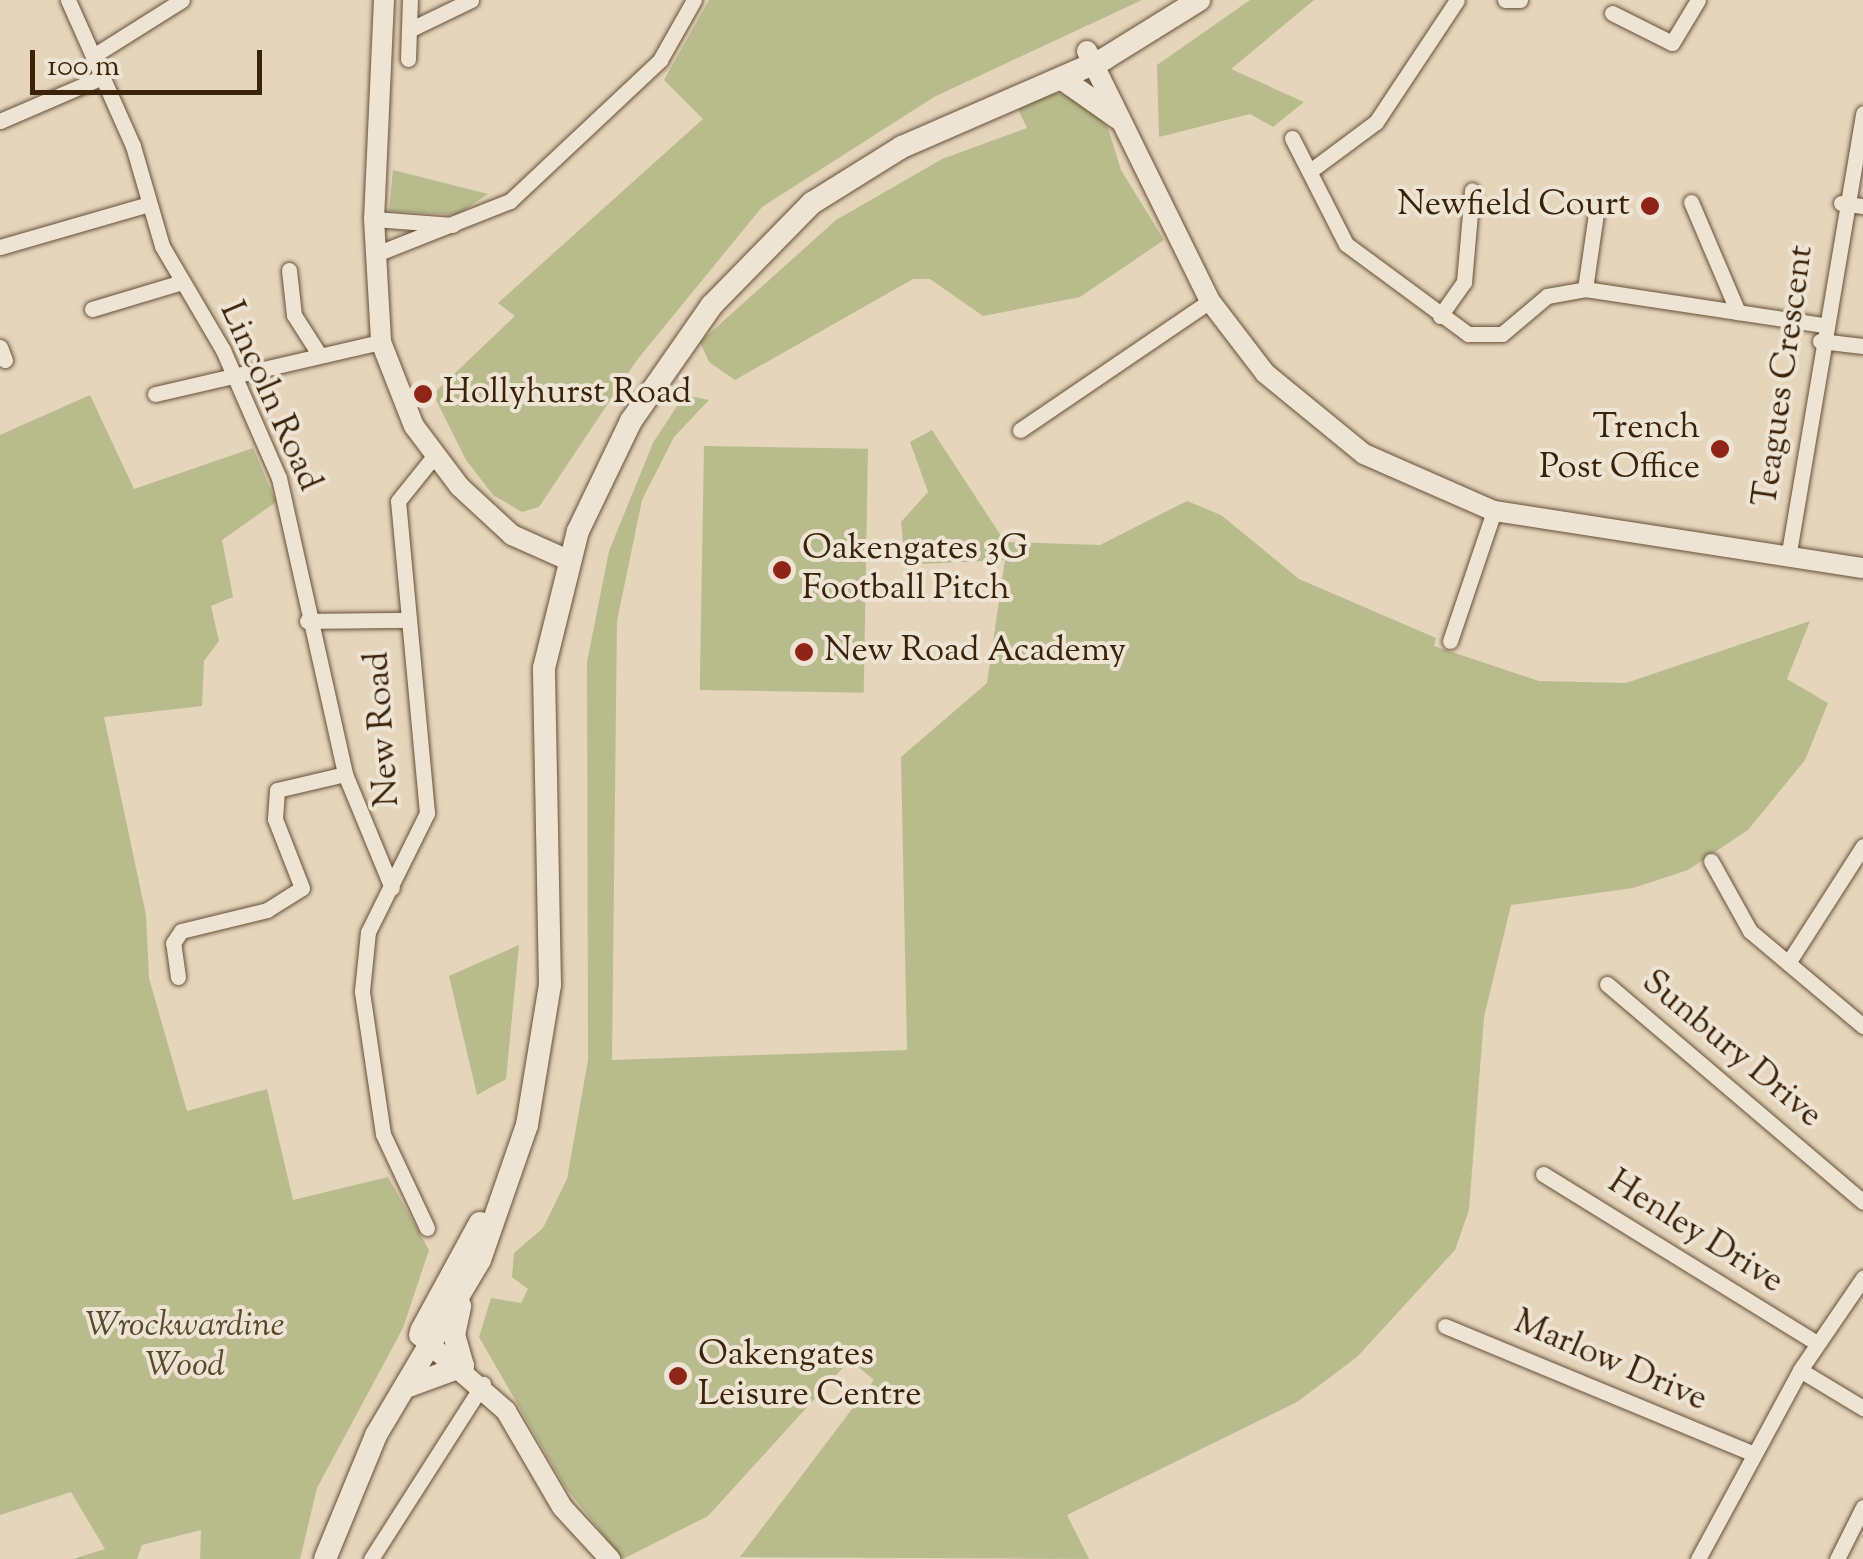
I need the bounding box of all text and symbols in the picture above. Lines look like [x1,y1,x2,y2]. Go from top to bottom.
scale bar [35,30,268,92]
text: 100 m [47,46,120,89]
place label: Newfield Court [1397,185,1630,227]
marker: Newfield Court [1639,195,1661,217]
street label: Teagues Crescent [1746,243,1824,509]
street label: Lincoln Road [209,296,329,498]
place label: Hollyhurst Road [443,373,691,415]
marker: Hollyhurst Road [412,383,434,405]
place label: Trench Post Office [1539,408,1700,490]
marker: Trench Post Office [1709,438,1731,460]
place label: Oakengates 3G Football Pitch [802,529,1028,611]
marker: Oakengates 3G Football Pitch [771,559,793,581]
place label: New Road Academy [824,631,1126,673]
marker: New Road Academy [793,641,815,663]
street label: New Road [358,650,410,808]
street label: Sunbury Drive [1632,962,1830,1138]
street label: Henley Drive [1600,1162,1790,1304]
street label: Marlow Drive [1507,1302,1713,1422]
park label: Wrockwardine Wood [85,1306,285,1388]
place label: Oakengates Leisure Centre [698,1335,921,1417]
marker: Oakengates Leisure Centre [667,1365,689,1387]

